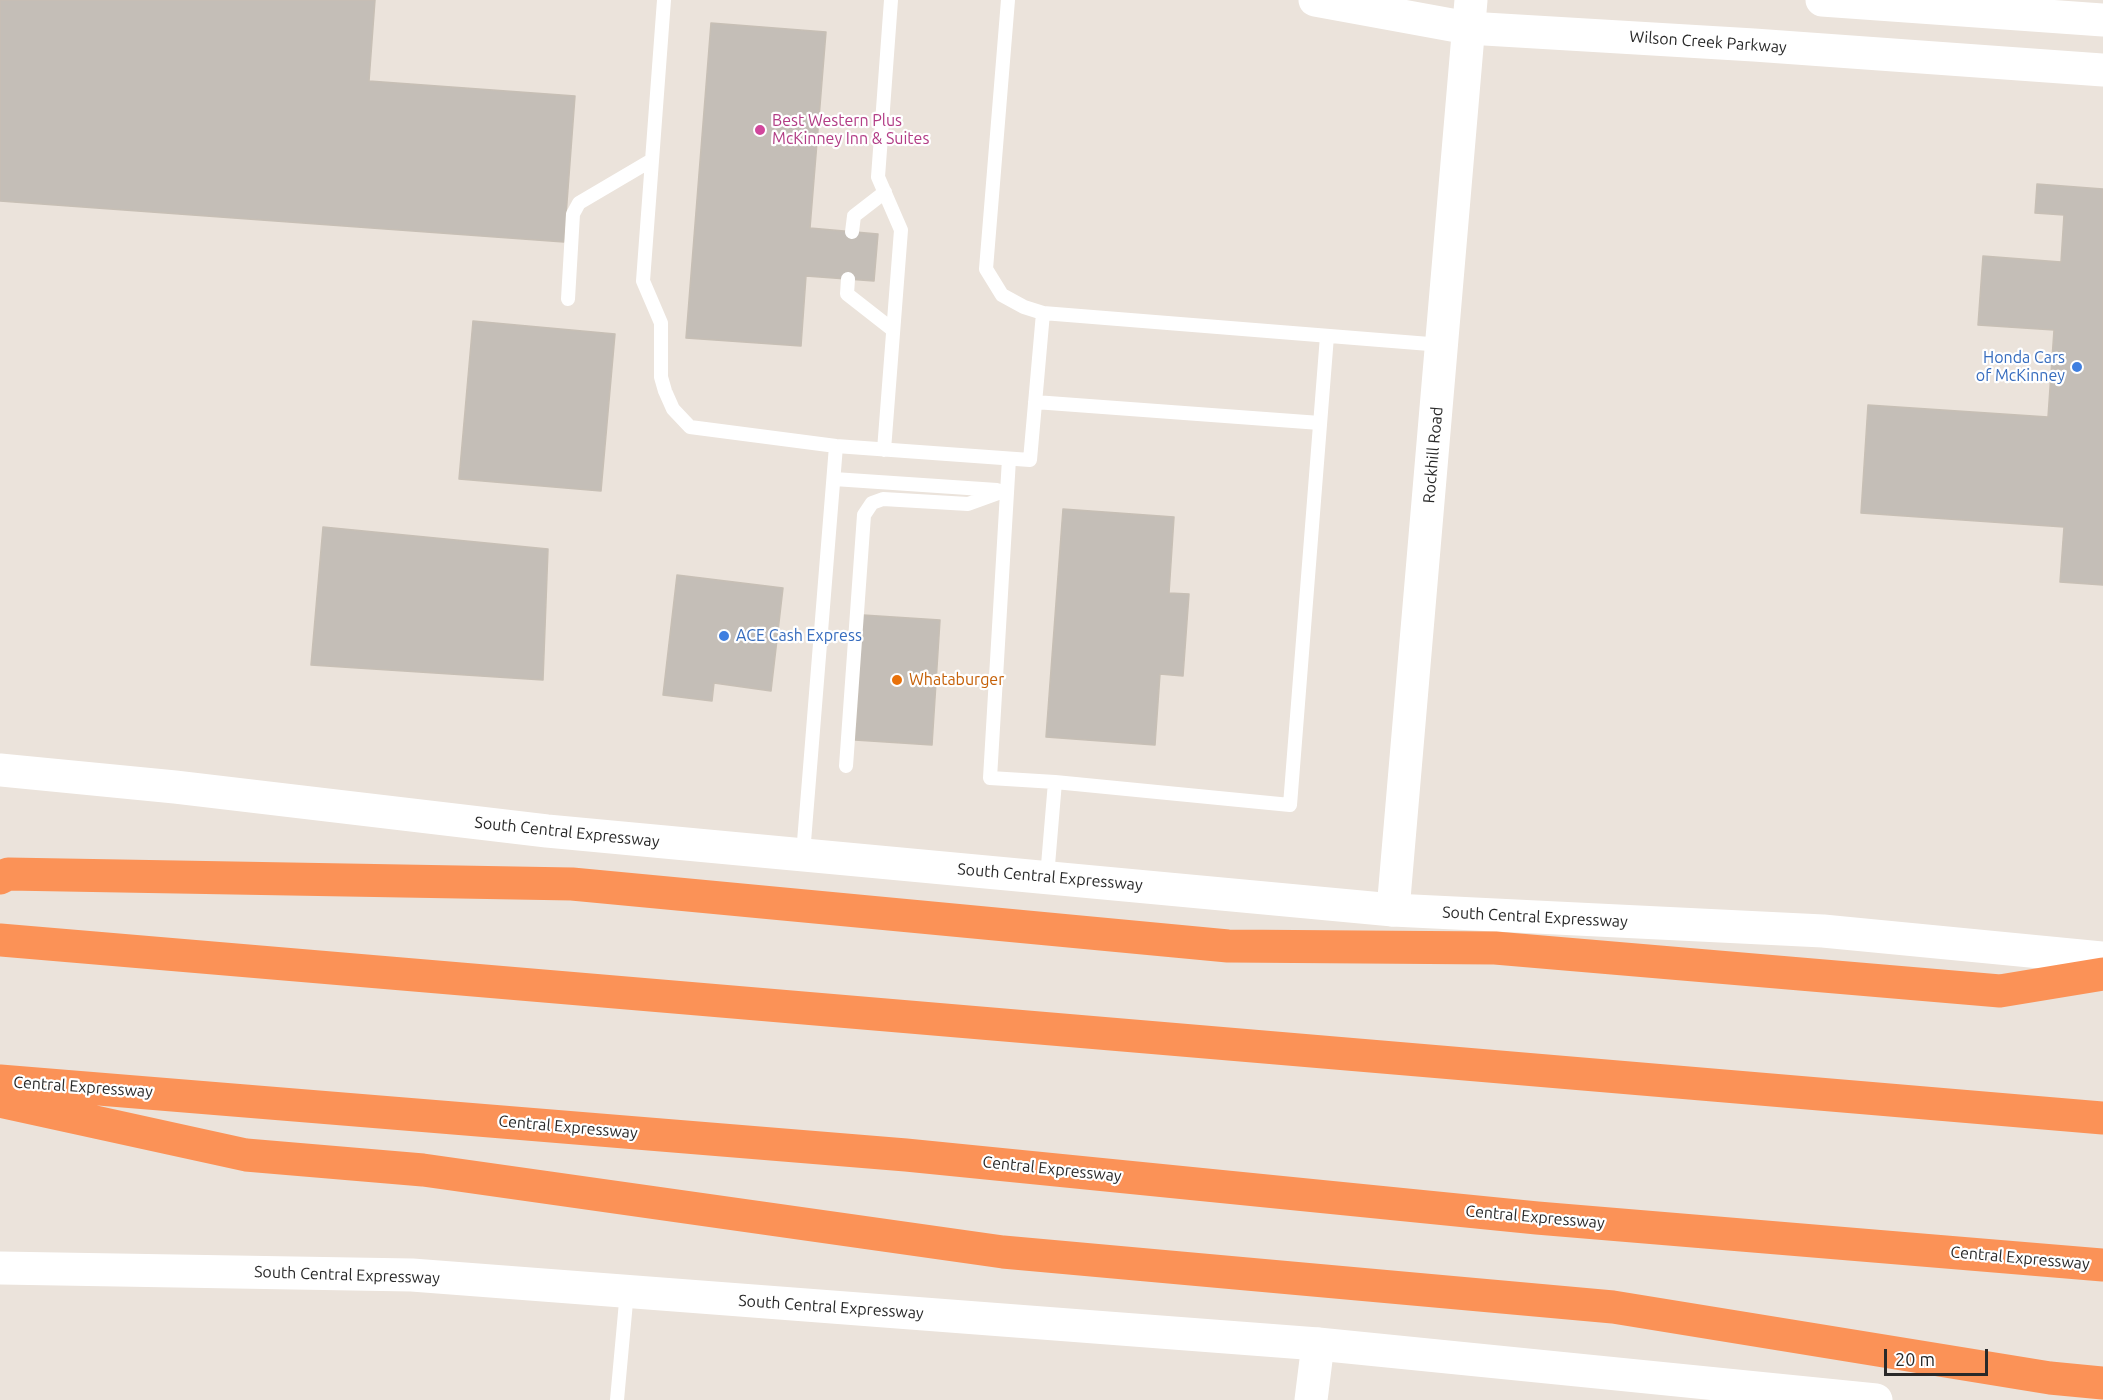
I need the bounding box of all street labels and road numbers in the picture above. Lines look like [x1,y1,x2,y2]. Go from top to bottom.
street label: Wilson Creek Parkway [1629,27,1787,57]
street label: Rockhill Road [1419,406,1447,504]
street label: South Central Expressway [474,813,660,851]
street label: South Central Expressway [957,859,1143,895]
street label: South Central Expressway [1442,903,1628,931]
street label: Central Expressway [13,1073,153,1101]
street label: Central Expressway [498,1111,638,1143]
street label: Central Expressway [981,1152,1123,1186]
street label: Central Expressway [1465,1201,1605,1233]
street label: Central Expressway [1950,1242,2090,1274]
street label: South Central Expressway [254,1262,440,1288]
street label: South Central Expressway [738,1291,924,1323]

